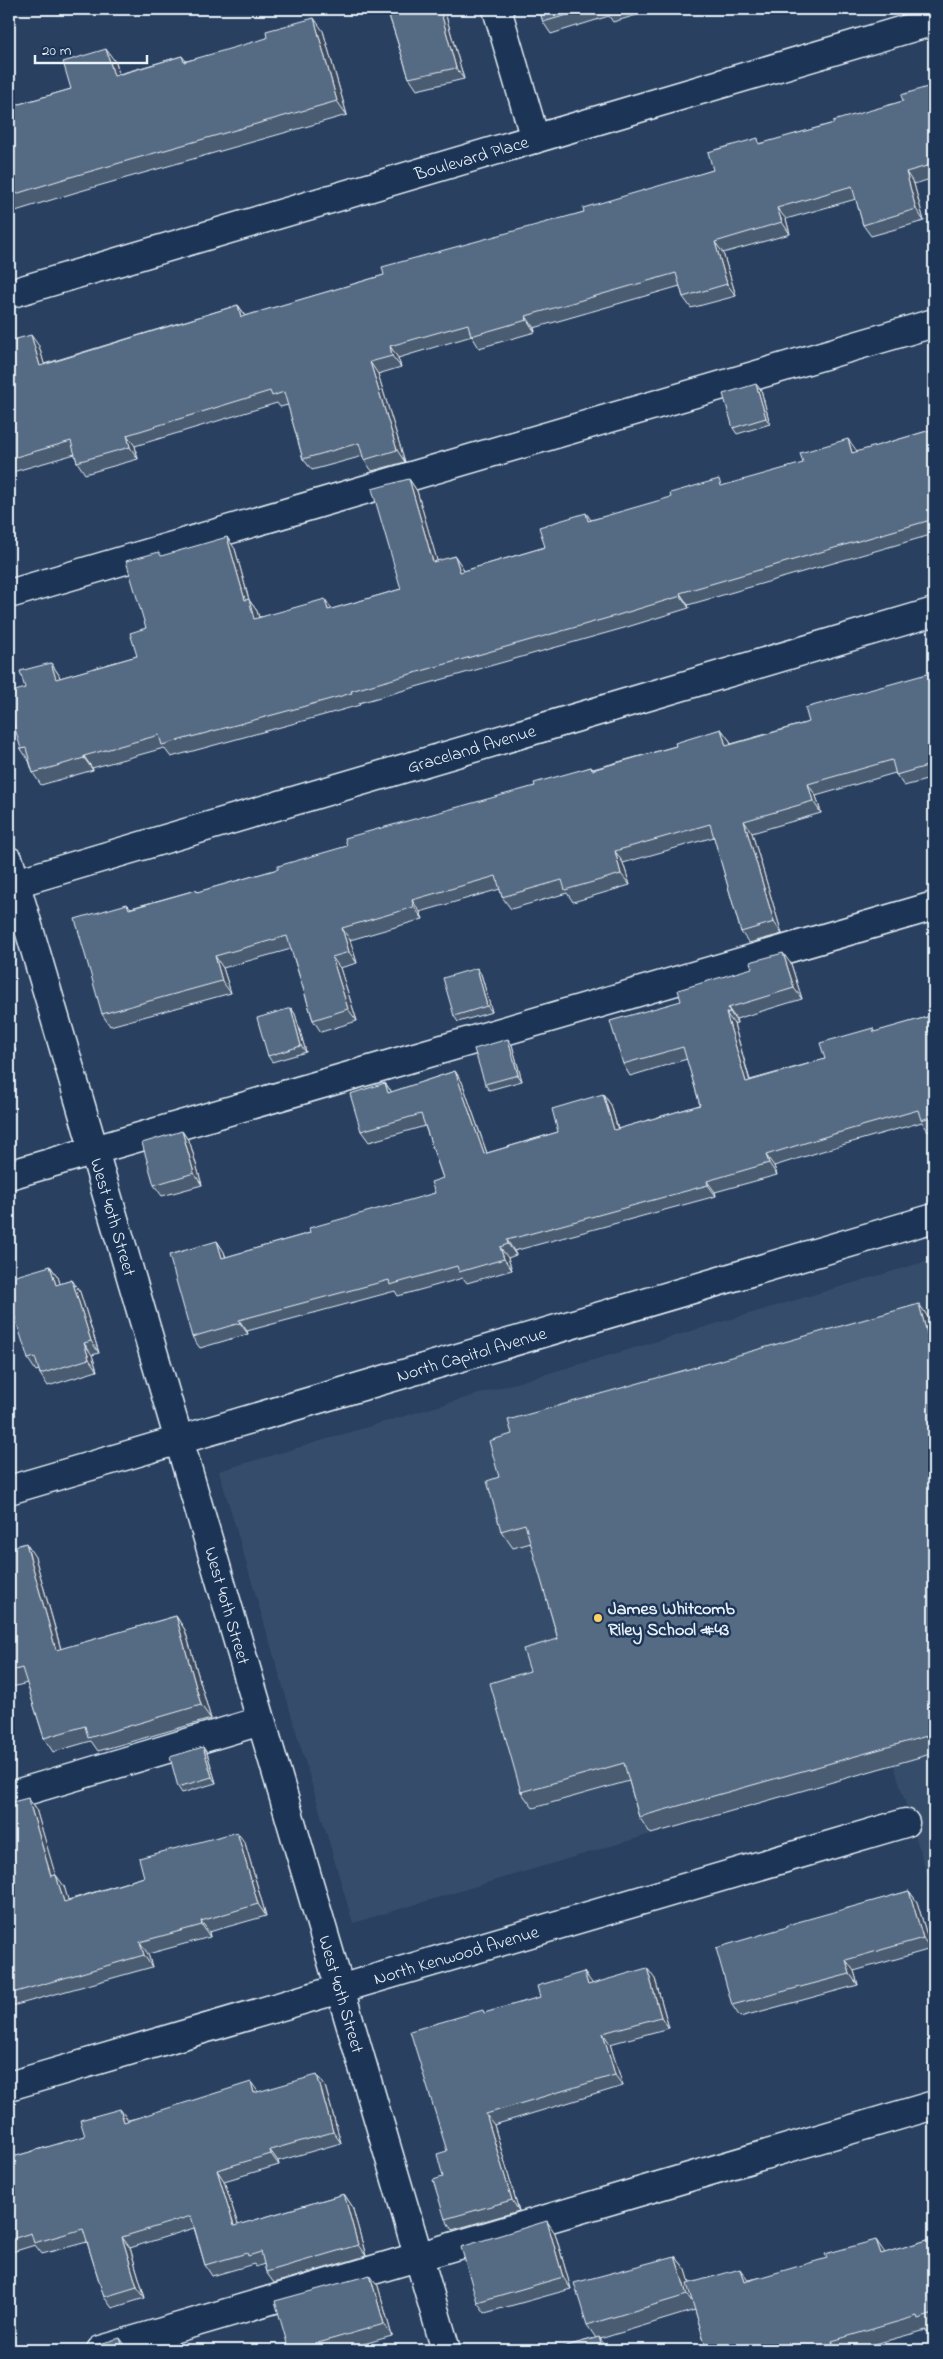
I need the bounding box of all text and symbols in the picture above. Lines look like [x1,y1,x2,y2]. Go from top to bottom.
scale bar [35,32,148,64]
text: 20 m [42,40,72,62]
street label: Boulevard Place [411,130,533,189]
street label: Graceland Avenue [404,719,540,782]
street label: West 40th Street [82,1156,141,1280]
street label: North Capitol Avenue [394,1321,551,1390]
street label: West 40th Street [196,1544,255,1668]
place label: James Whitcomb Riley School #43 [608,1597,735,1645]
marker: James Whitcomb Riley School #43 [592,1612,604,1624]
street label: North Kenwood Avenue [371,1920,543,1993]
street label: West 40th Street [310,1933,369,2057]

